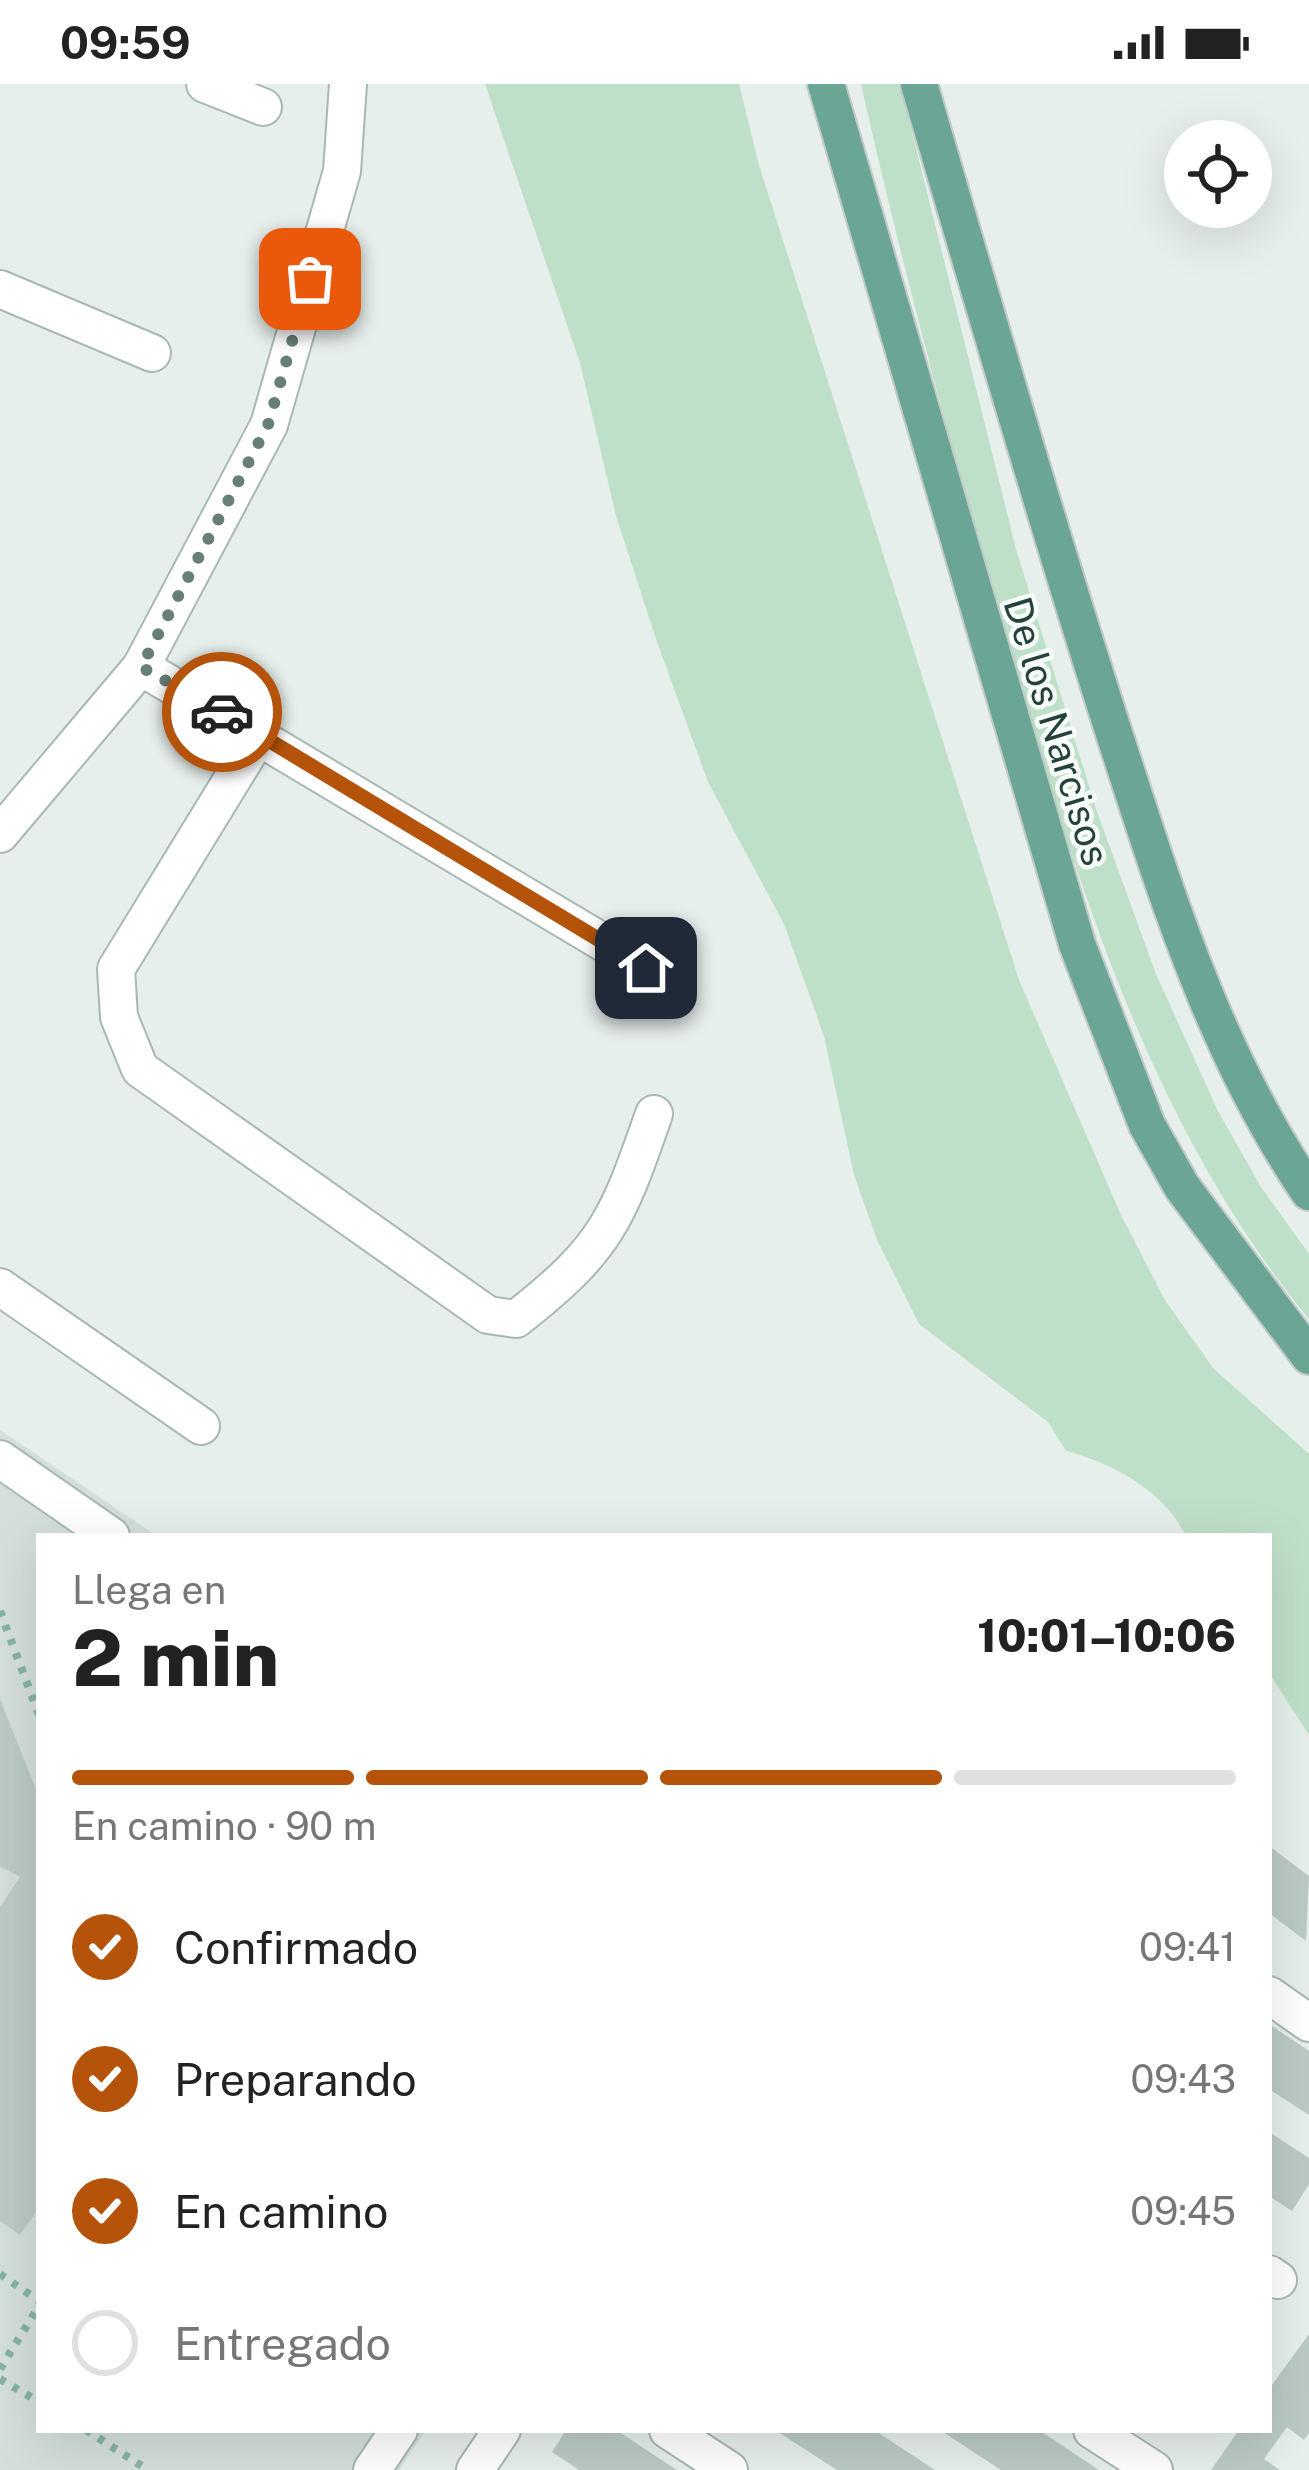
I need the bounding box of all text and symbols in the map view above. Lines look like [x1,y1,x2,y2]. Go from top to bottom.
text: 09:59 [60,16,191,69]
map controls [1164,120,1272,228]
button: locate [1164,120,1272,228]
pin [259,228,361,330]
icon: bag [277,246,343,312]
street label: De los Narcisos [994,591,1120,871]
courier [162,652,282,772]
icon: car [189,679,255,745]
pin [595,917,697,1019]
icon: home [613,935,679,1001]
text: Llega en [72,1567,226,1613]
text: 10:01–10:06 [977,1609,1236,1662]
text: 2 min [72,1612,279,1704]
text: En camino · 90 m [72,1803,376,1849]
icon: check [72,1914,138,1980]
text: Confirmado [174,1921,418,1974]
text: 09:41 [1139,1924,1236,1970]
icon: check [72,2046,138,2112]
text: Preparando [174,2053,417,2106]
text: 09:43 [1130,2056,1236,2102]
icon: check [72,2178,138,2244]
text: En camino [174,2185,388,2238]
text: 09:45 [1130,2188,1236,2234]
text: Entregado [174,2317,391,2370]

